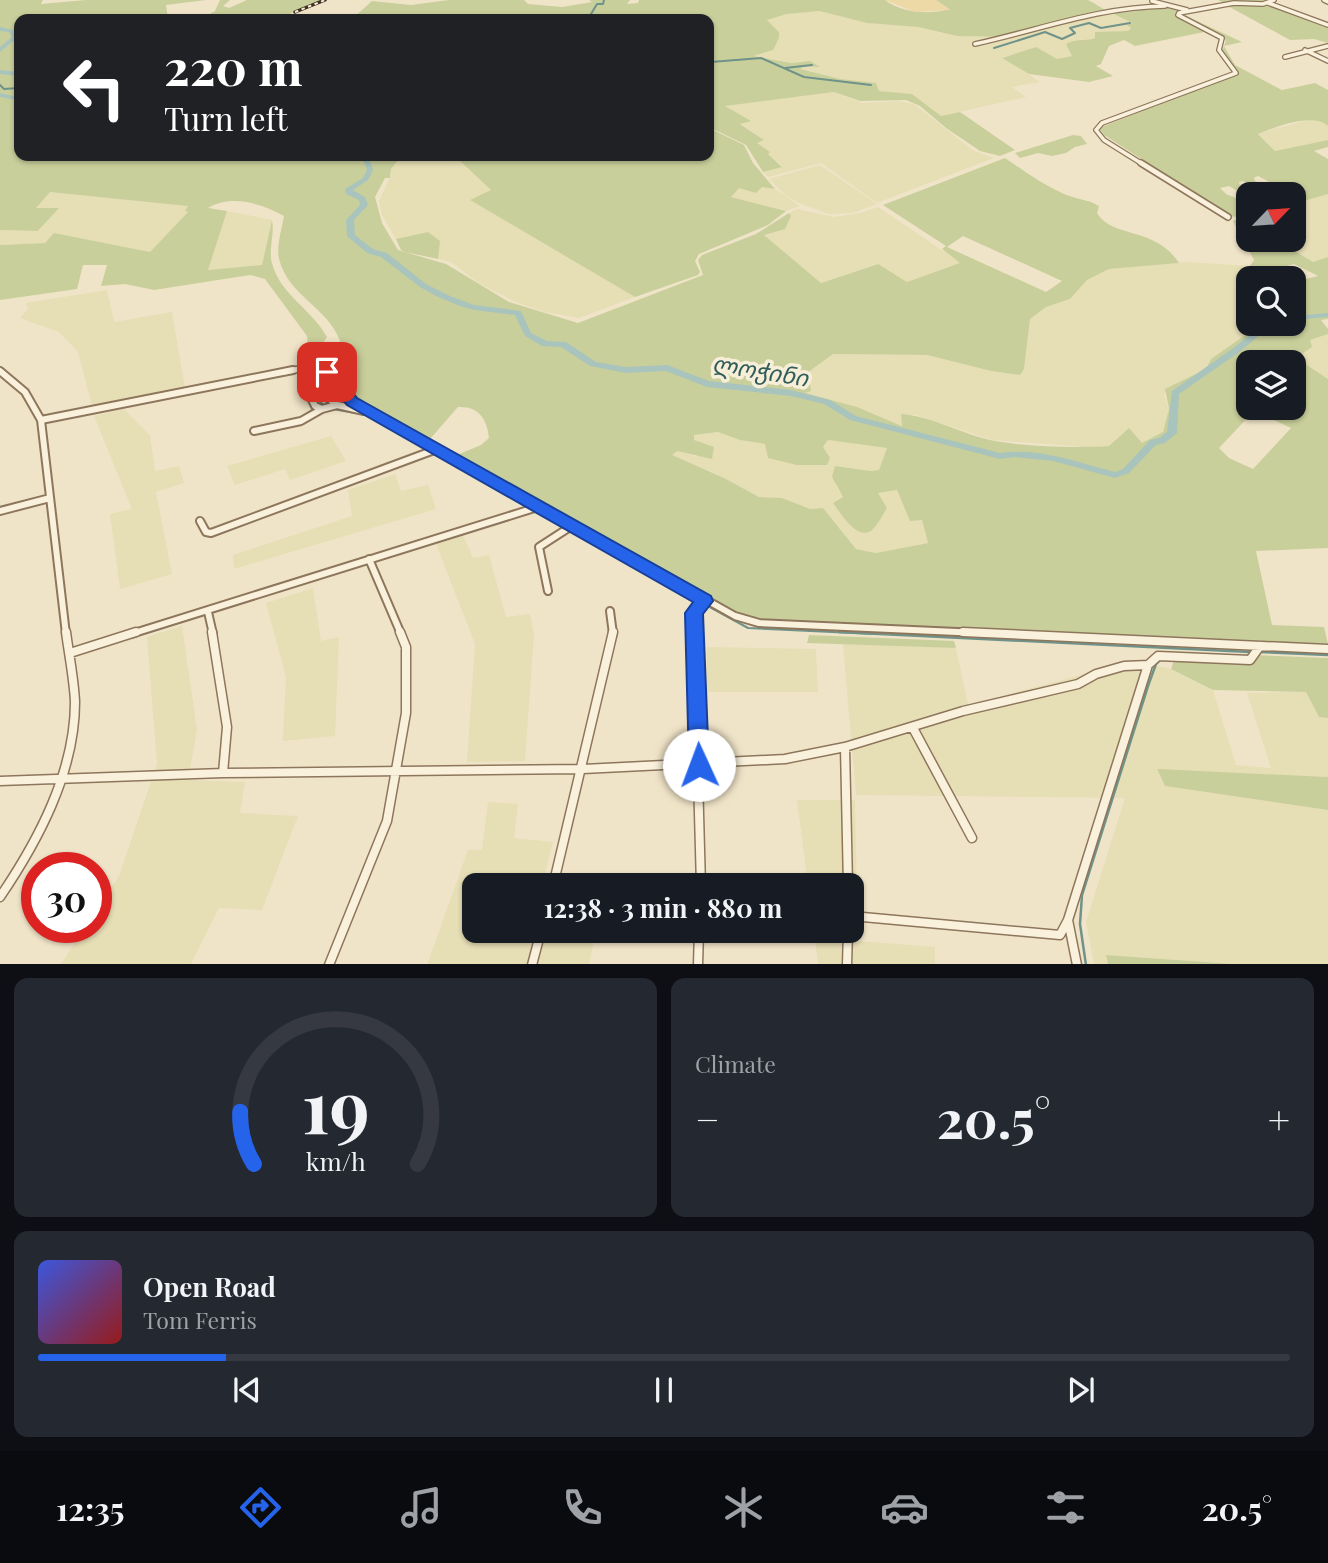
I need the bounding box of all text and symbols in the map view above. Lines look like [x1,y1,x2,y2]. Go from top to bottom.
text: 220 m [164,33,303,98]
icon: left [49,42,140,133]
text: Turn left [164,96,288,139]
north arrow [1236,182,1306,252]
map controls [1236,182,1306,420]
button: search [1236,266,1306,336]
pin [297,342,357,402]
water label: ლოჭინი [710,347,811,393]
button: layers [1236,350,1306,420]
icon: arrive [308,353,346,391]
position arrow [662,728,736,802]
speed limit sign: 30 [21,852,112,943]
text: 12:38 · 3 min · 880 m [544,890,782,925]
text: Climate [695,1048,776,1079]
text: 19 [301,1055,370,1152]
text: 20.5° [937,1083,1051,1152]
text: − [695,1093,720,1144]
text: + [1268,1093,1290,1144]
text: km/h [306,1143,366,1176]
text: Open Road [143,1269,276,1304]
text: Tom Ferris [143,1304,257,1335]
icon: previous [228,1371,266,1409]
icon: pause [645,1371,683,1409]
icon: next [1062,1371,1100,1409]
icon: directions [236,1483,285,1532]
icon: music [397,1483,446,1532]
icon: phone [558,1483,607,1532]
icon: climate [719,1483,768,1532]
icon: car [880,1483,929,1532]
icon: filters [1041,1483,1090,1532]
text: 12:35 [56,1486,125,1529]
text: 20.5° [1202,1486,1272,1529]

